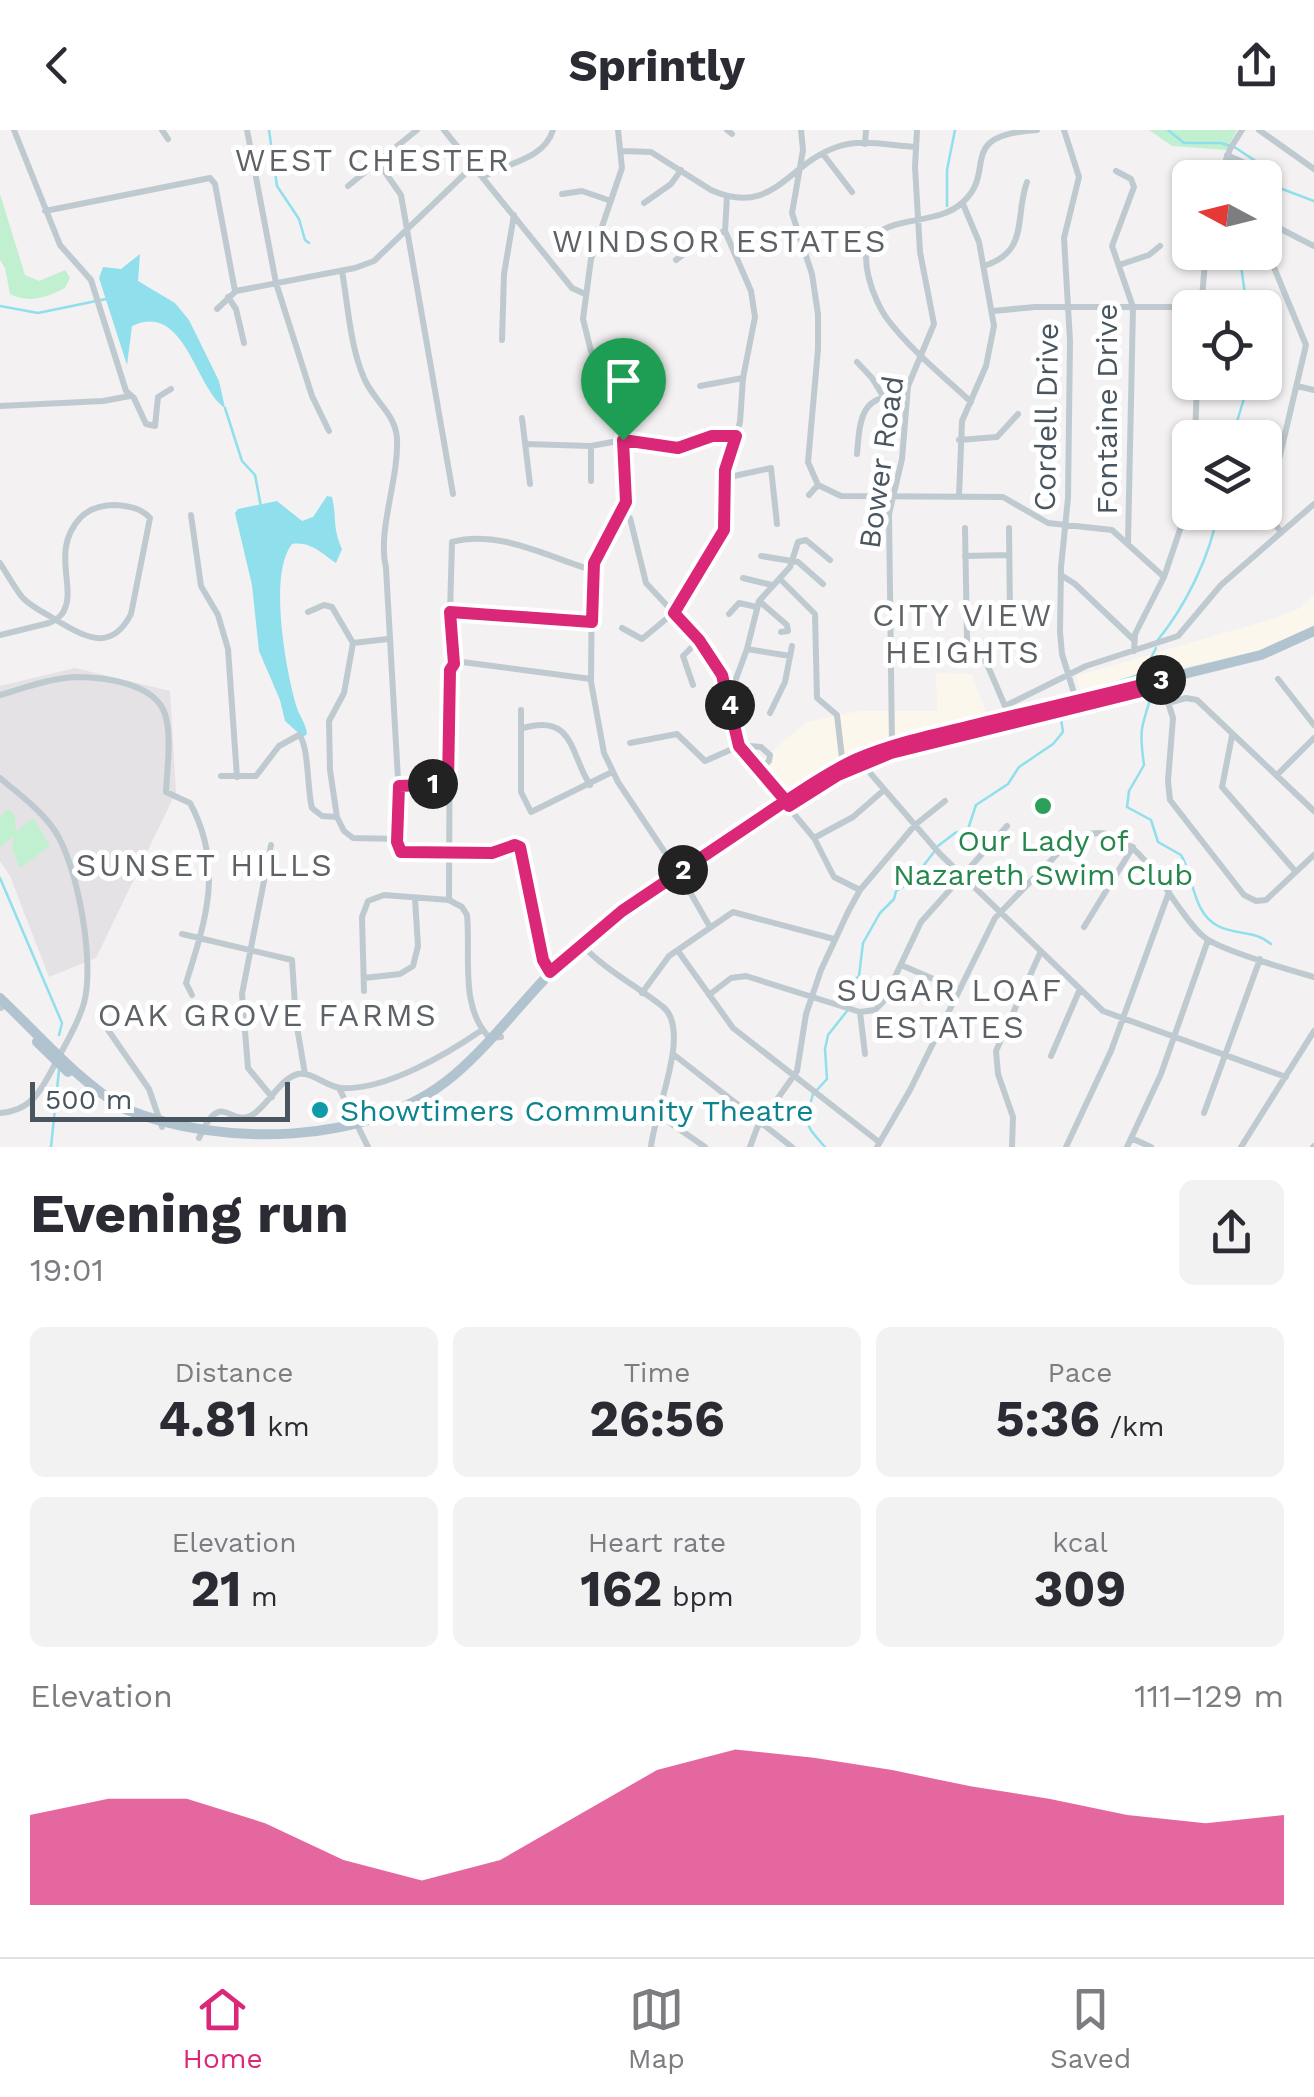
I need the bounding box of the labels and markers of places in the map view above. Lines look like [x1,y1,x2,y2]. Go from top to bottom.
pin [581,338,666,441]
pin: 3 [1136,655,1186,705]
pin: 4 [705,680,755,730]
pin: 1 [408,759,458,809]
marker: Our Lady of Nazareth Swim Club [1032,795,1054,817]
place label: Our Lady of Nazareth Swim Club [893,823,1193,892]
pin: 2 [658,845,708,895]
place label: Showtimers Community Theatre [340,1093,813,1128]
marker: Showtimers Community Theatre [309,1099,331,1121]

